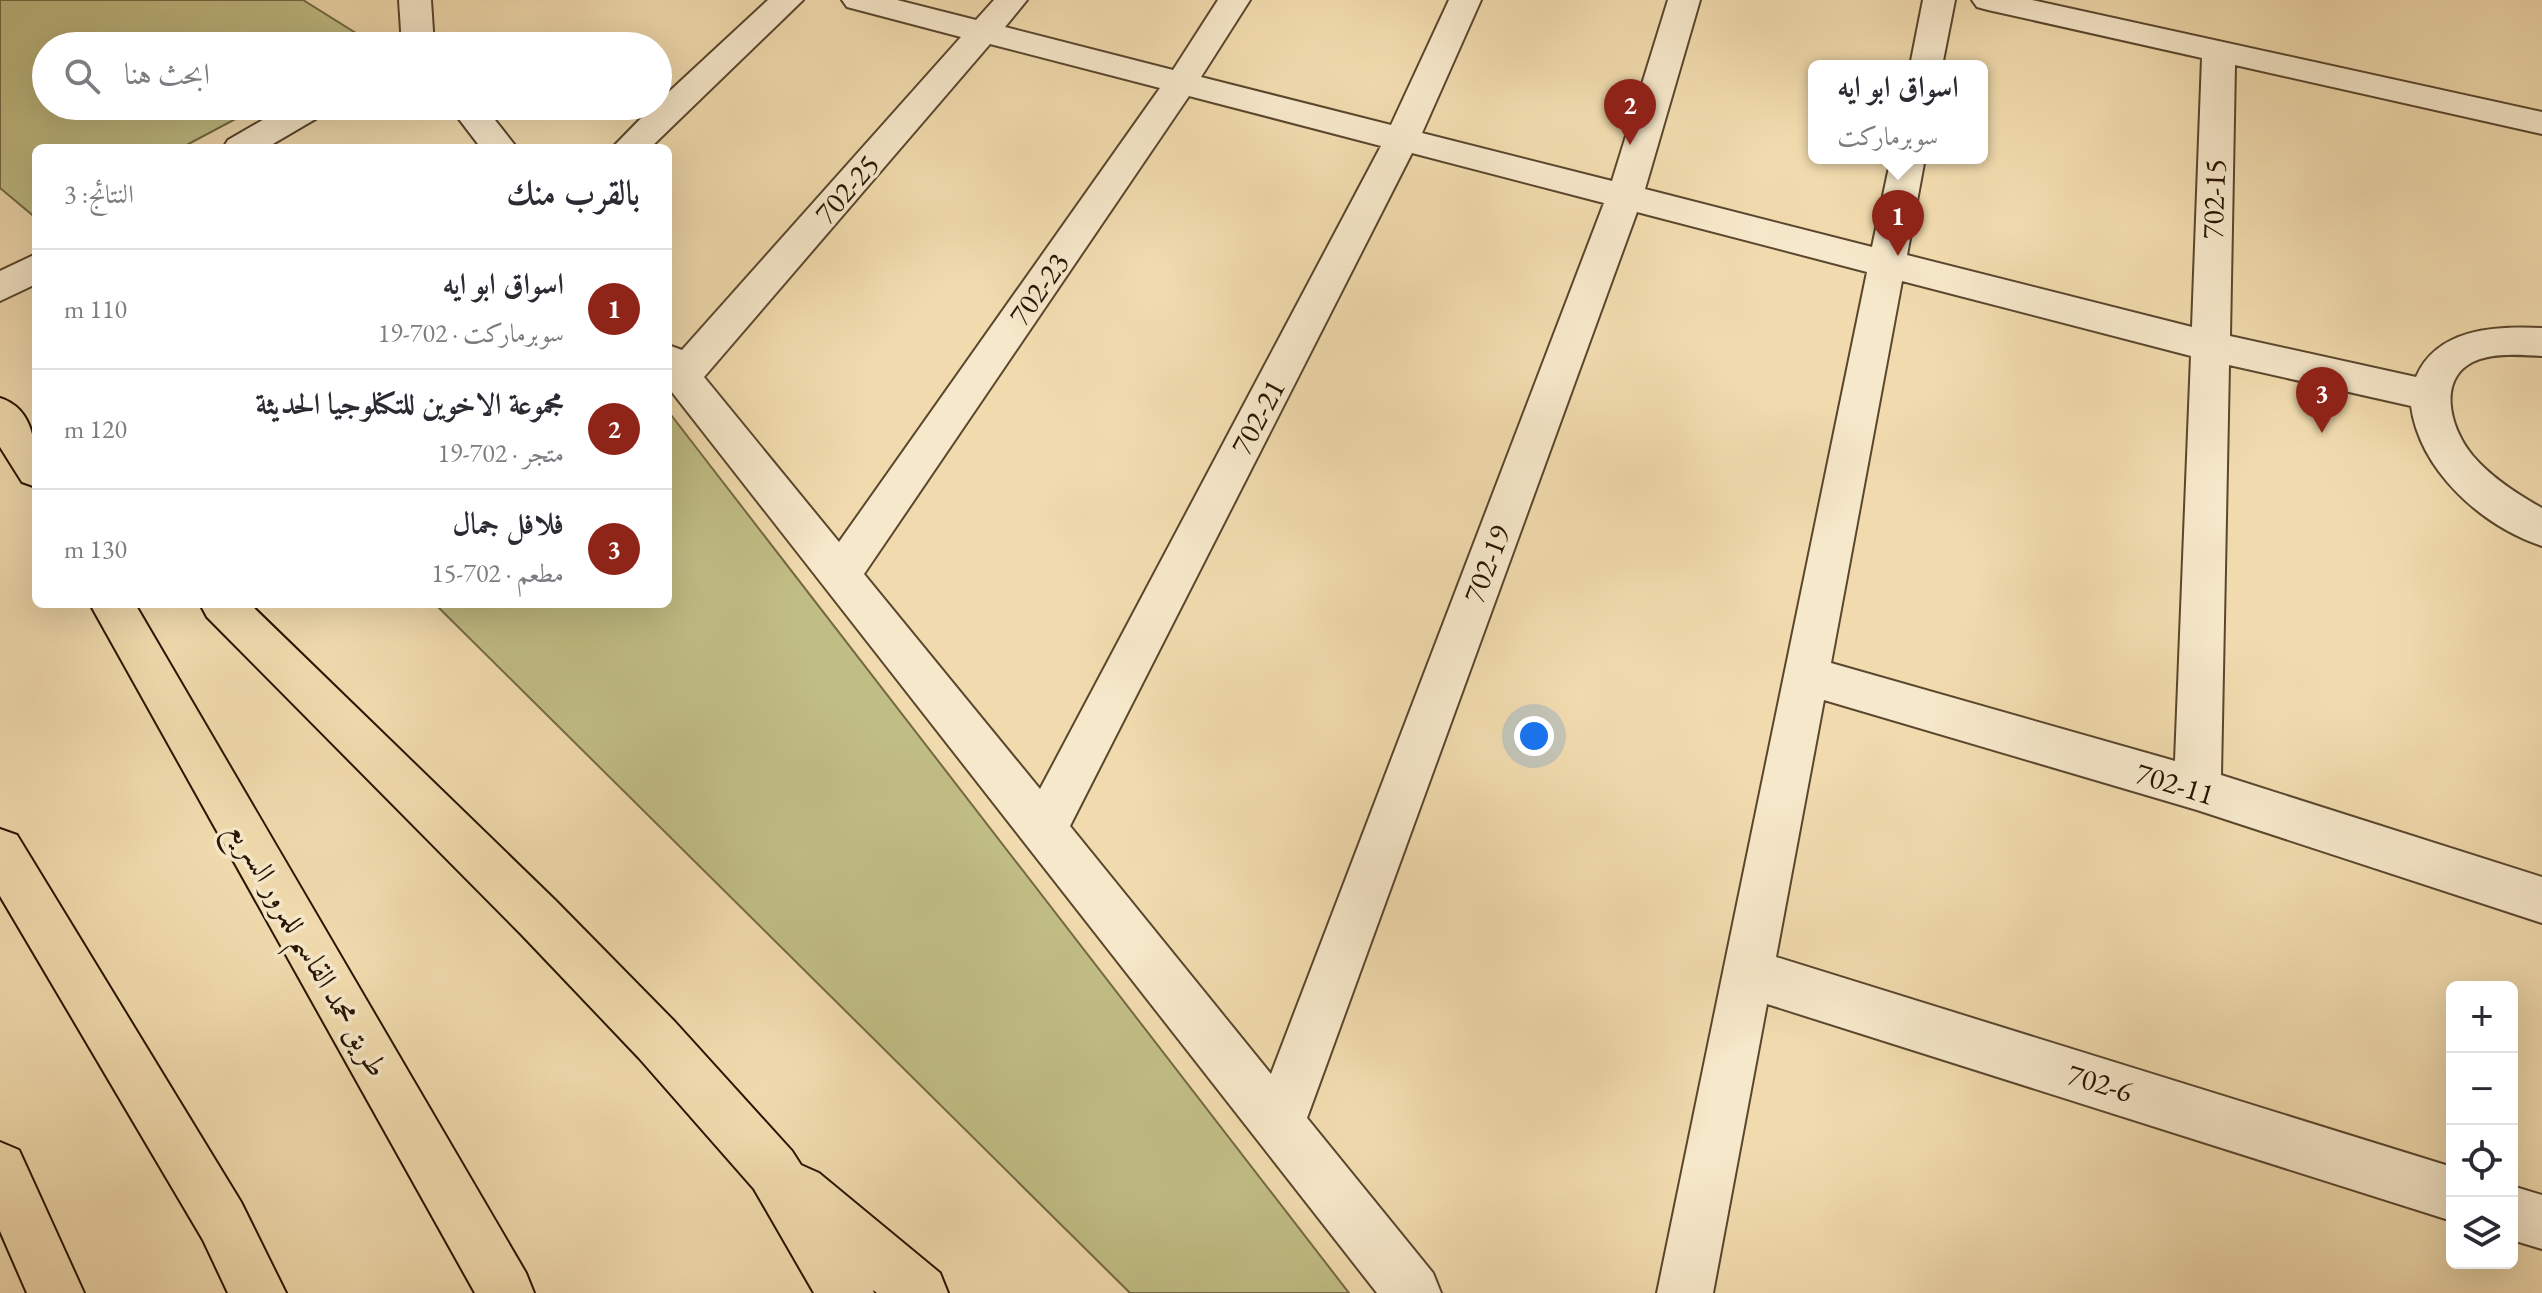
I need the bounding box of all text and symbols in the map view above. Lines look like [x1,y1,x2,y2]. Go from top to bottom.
search box [32,32,672,120]
icon: search [60,54,104,98]
text: ابحث هنا [124,54,210,93]
popup [1808,60,1988,164]
text: اسواق ابو ايه [1837,67,1959,106]
pin: 2 [1604,79,1656,145]
text: سوبرماركت [1837,119,1938,153]
street label: 702-25 [806,146,888,232]
street label: 702-15 [2193,158,2234,240]
text: بالقرب منك [506,170,640,214]
text: النتائج: 3 [64,177,134,211]
pin: 1 [1872,190,1924,256]
street label: 702-23 [1000,245,1078,333]
text: اسواق ابو ايه [443,264,564,303]
text: 110 m [64,292,127,326]
text: 1 [607,292,621,326]
text: سوبرماركت · 702-19 [378,316,564,350]
pin: 3 [2296,367,2348,433]
street label: 702-21 [1222,372,1294,461]
text: مجموعة الاخوين للتكنلوجيا الحديثة [256,384,564,423]
text: 120 m [64,412,127,446]
text: 2 [607,412,621,446]
text: متجر · 702-19 [438,436,564,470]
text: فلافل جمال [452,504,564,543]
street label: 702-19 [1454,519,1519,608]
text: 130 m [64,532,127,566]
text: 3 [607,532,621,566]
text: مطعم · 702-15 [431,556,564,590]
your location [1514,716,1554,756]
street label: 702-11 [2131,753,2219,814]
street label: طريق محمد القاسم للمرور السريع [211,814,398,1089]
map controls [2446,981,2518,1269]
button: + [2446,981,2518,1053]
button: − [2446,1053,2518,1125]
street label: 702-6 [2063,1054,2137,1111]
button: locate [2446,1125,2518,1197]
button: layers [2446,1197,2518,1269]

